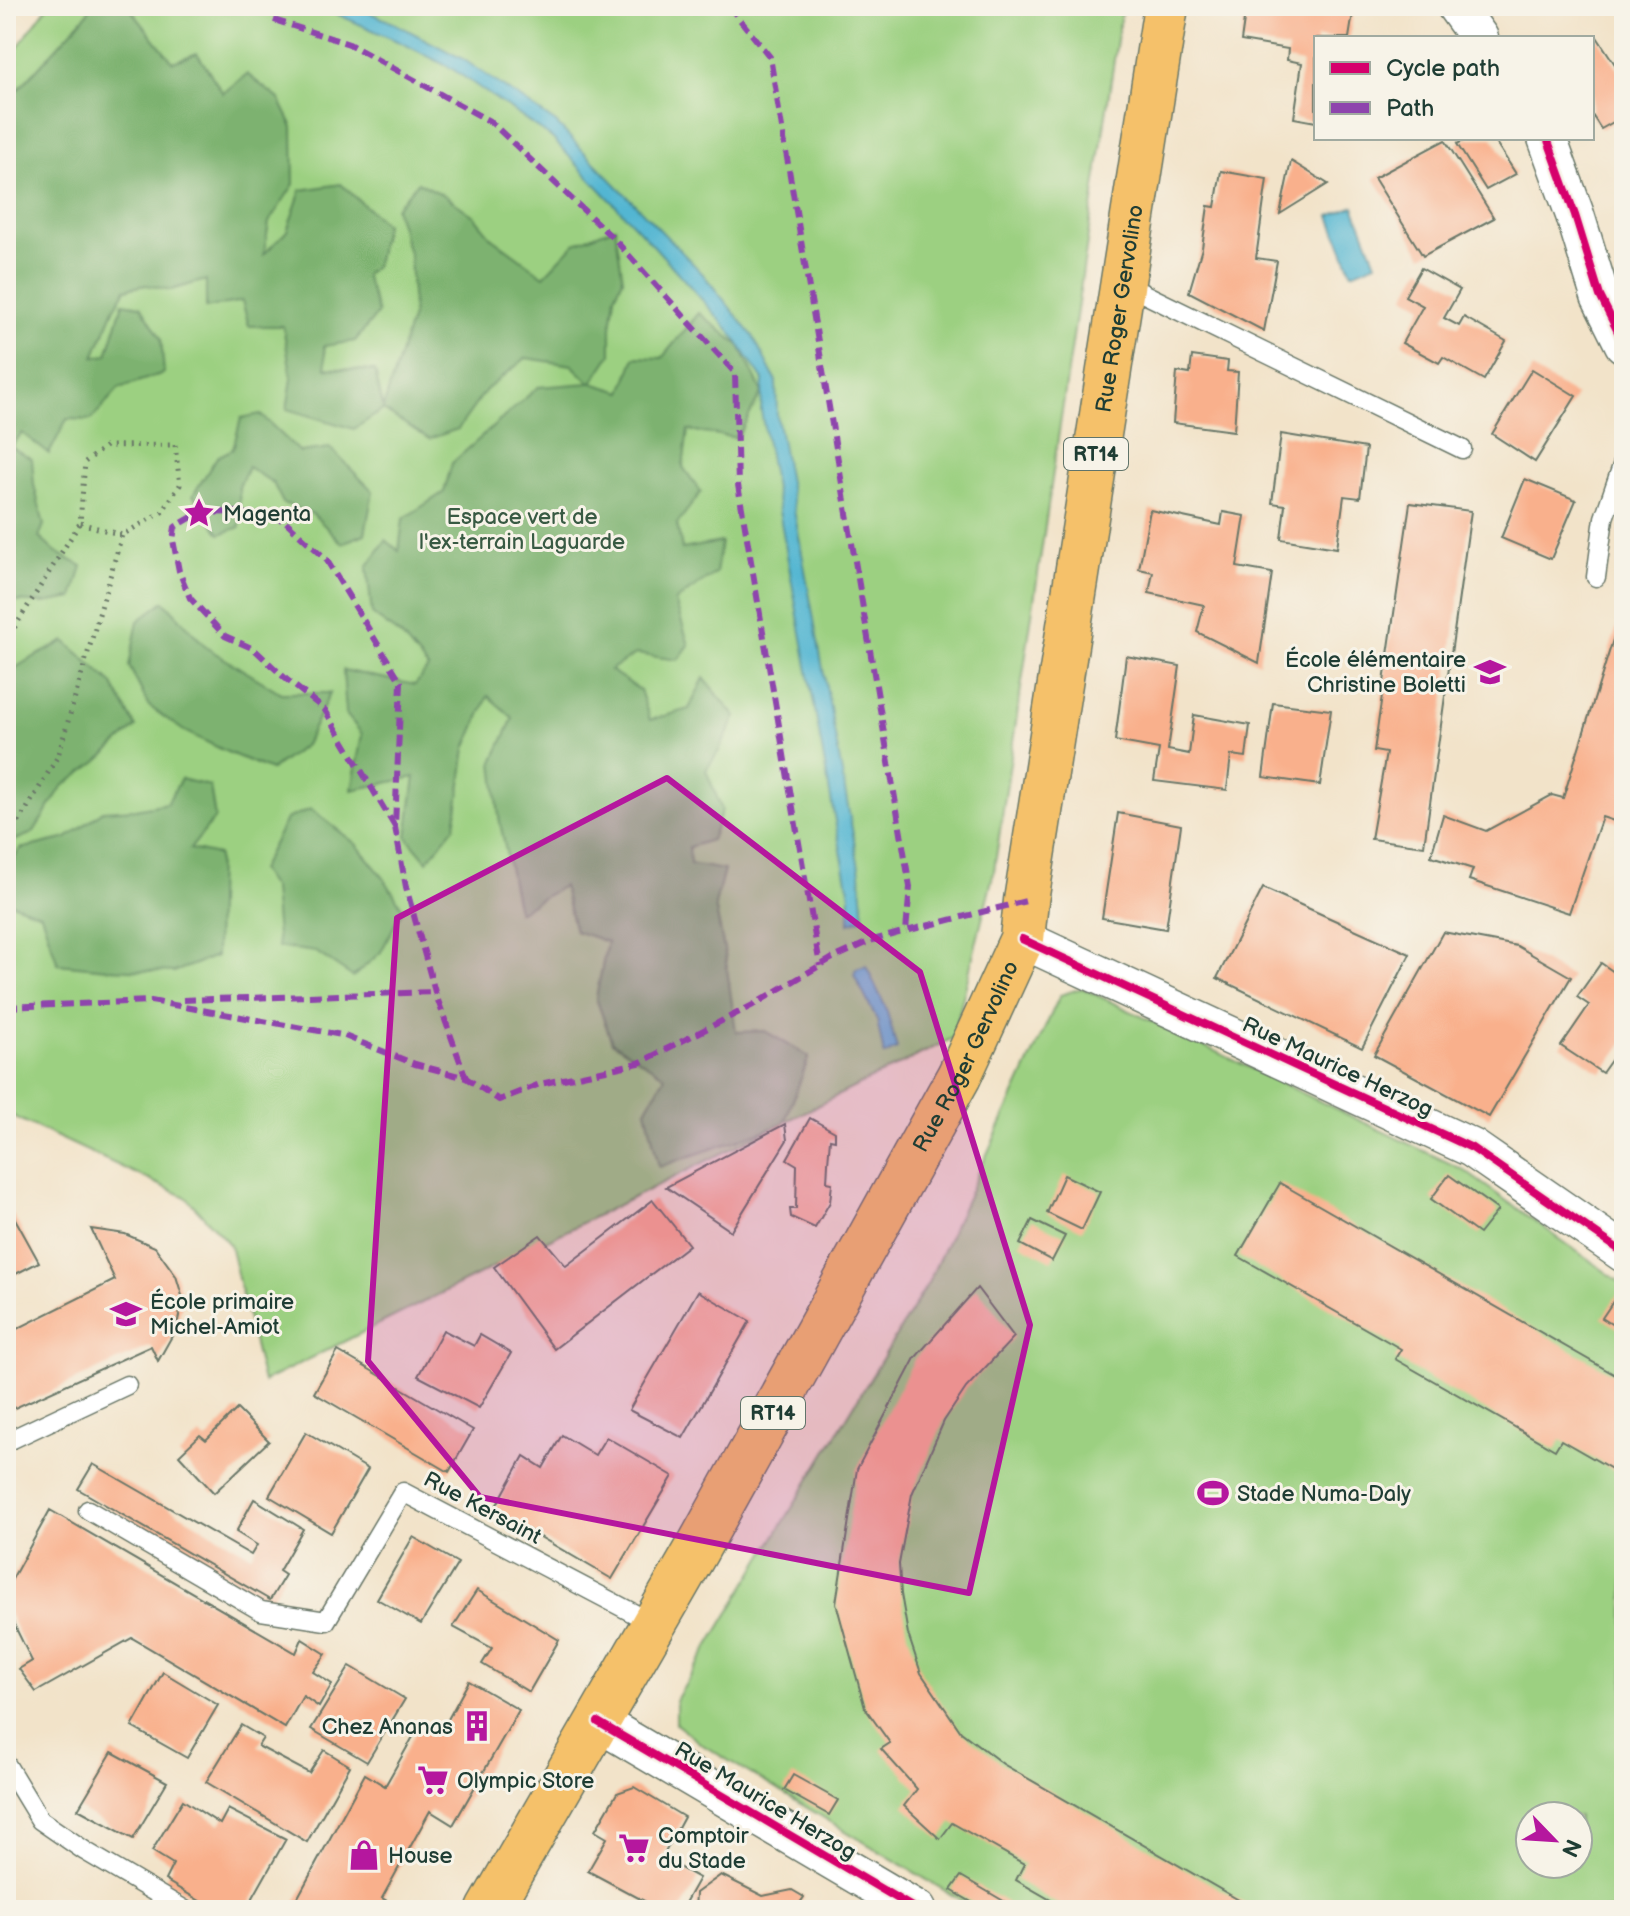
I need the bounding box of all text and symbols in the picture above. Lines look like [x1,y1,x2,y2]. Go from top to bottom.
legend [1314,36,1594,140]
text: Cycle path [1386,54,1500,83]
text: Path [1386,94,1434,123]
street label: Rue Roger Gervolino [1091,203,1150,415]
road number: RT14 [1064,438,1128,470]
place icon: Magenta [182,496,216,530]
place label: Magenta [223,501,311,528]
park label: Espace vert de l'ex-terrain Laguarde [419,504,625,556]
place label: École élémentaire Christine Boletti [1285,646,1466,699]
school or university icon: École élémentaire Christine Boletti [1473,655,1507,689]
street label: Rue Roger Gervolino [908,957,1025,1157]
street label: Rue Maurice Herzog [1238,1011,1437,1123]
place label: École primaire Michel-Amiot [150,1288,294,1341]
school or university icon: École primaire Michel-Amiot [109,1297,143,1331]
road number: RT14 [741,1397,805,1429]
street label: Rue Kersaint [419,1466,546,1551]
sports icon: Stade Numa-Daly [1196,1476,1230,1510]
place label: Stade Numa-Daly [1237,1481,1411,1508]
building icon: Chez Ananas [460,1709,494,1743]
place label: Chez Ananas [322,1714,453,1741]
street label: Rue Maurice Herzog [669,1736,861,1866]
supermarket icon: Olympic Store [416,1763,450,1797]
place label: Olympic Store [457,1768,594,1795]
north arrow [1514,1800,1594,1880]
place label: Comptoir du Stade [658,1823,750,1875]
supermarket icon: Comptoir du Stade [617,1831,651,1865]
text: N [1555,1835,1586,1861]
shop icon: House [347,1838,381,1872]
place label: House [388,1843,453,1870]

